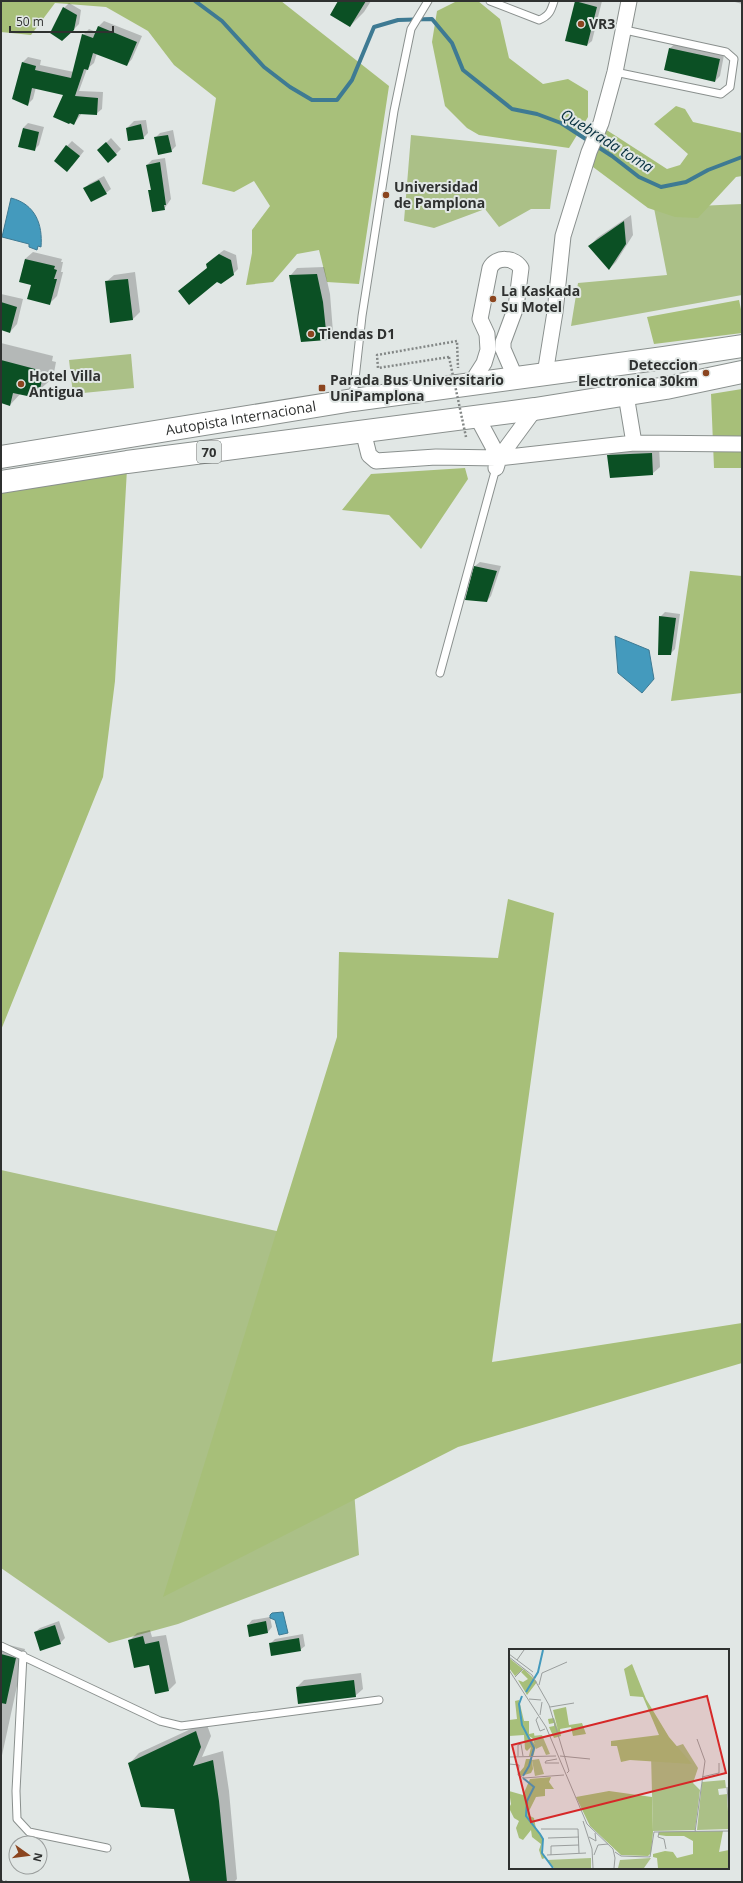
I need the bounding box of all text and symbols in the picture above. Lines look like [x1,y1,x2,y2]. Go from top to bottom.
scale bar [10,8,113,34]
text: 50 m [16,13,44,30]
place label: VR3 [589,14,615,33]
marker: VR3 [576,19,586,29]
water label: Quebrada toma [557,104,658,177]
place label: Universidad de Pamplona [394,177,485,212]
marker: Universidad de Pamplona [381,190,391,200]
place label: La Kaskada Su Motel [501,281,580,316]
marker: La Kaskada Su Motel [488,294,498,304]
place label: Tiendas D1 [319,324,395,343]
marker: Tiendas D1 [306,329,316,339]
place label: Deteccion Electronica 30km [578,355,698,390]
place label: Hotel Villa Antigua [29,366,101,401]
marker: Deteccion Electronica 30km [701,368,711,378]
place label: Parada Bus Universitario UniPamplona [330,370,504,405]
marker: Hotel Villa Antigua [16,379,26,389]
marker: Parada Bus Universitario UniPamplona [317,383,327,393]
street label: Autopista Internacional [164,396,317,439]
road number: 70 [197,441,221,463]
inset map [509,1649,729,1869]
north arrow [8,1835,48,1875]
text: N [30,1851,47,1864]

